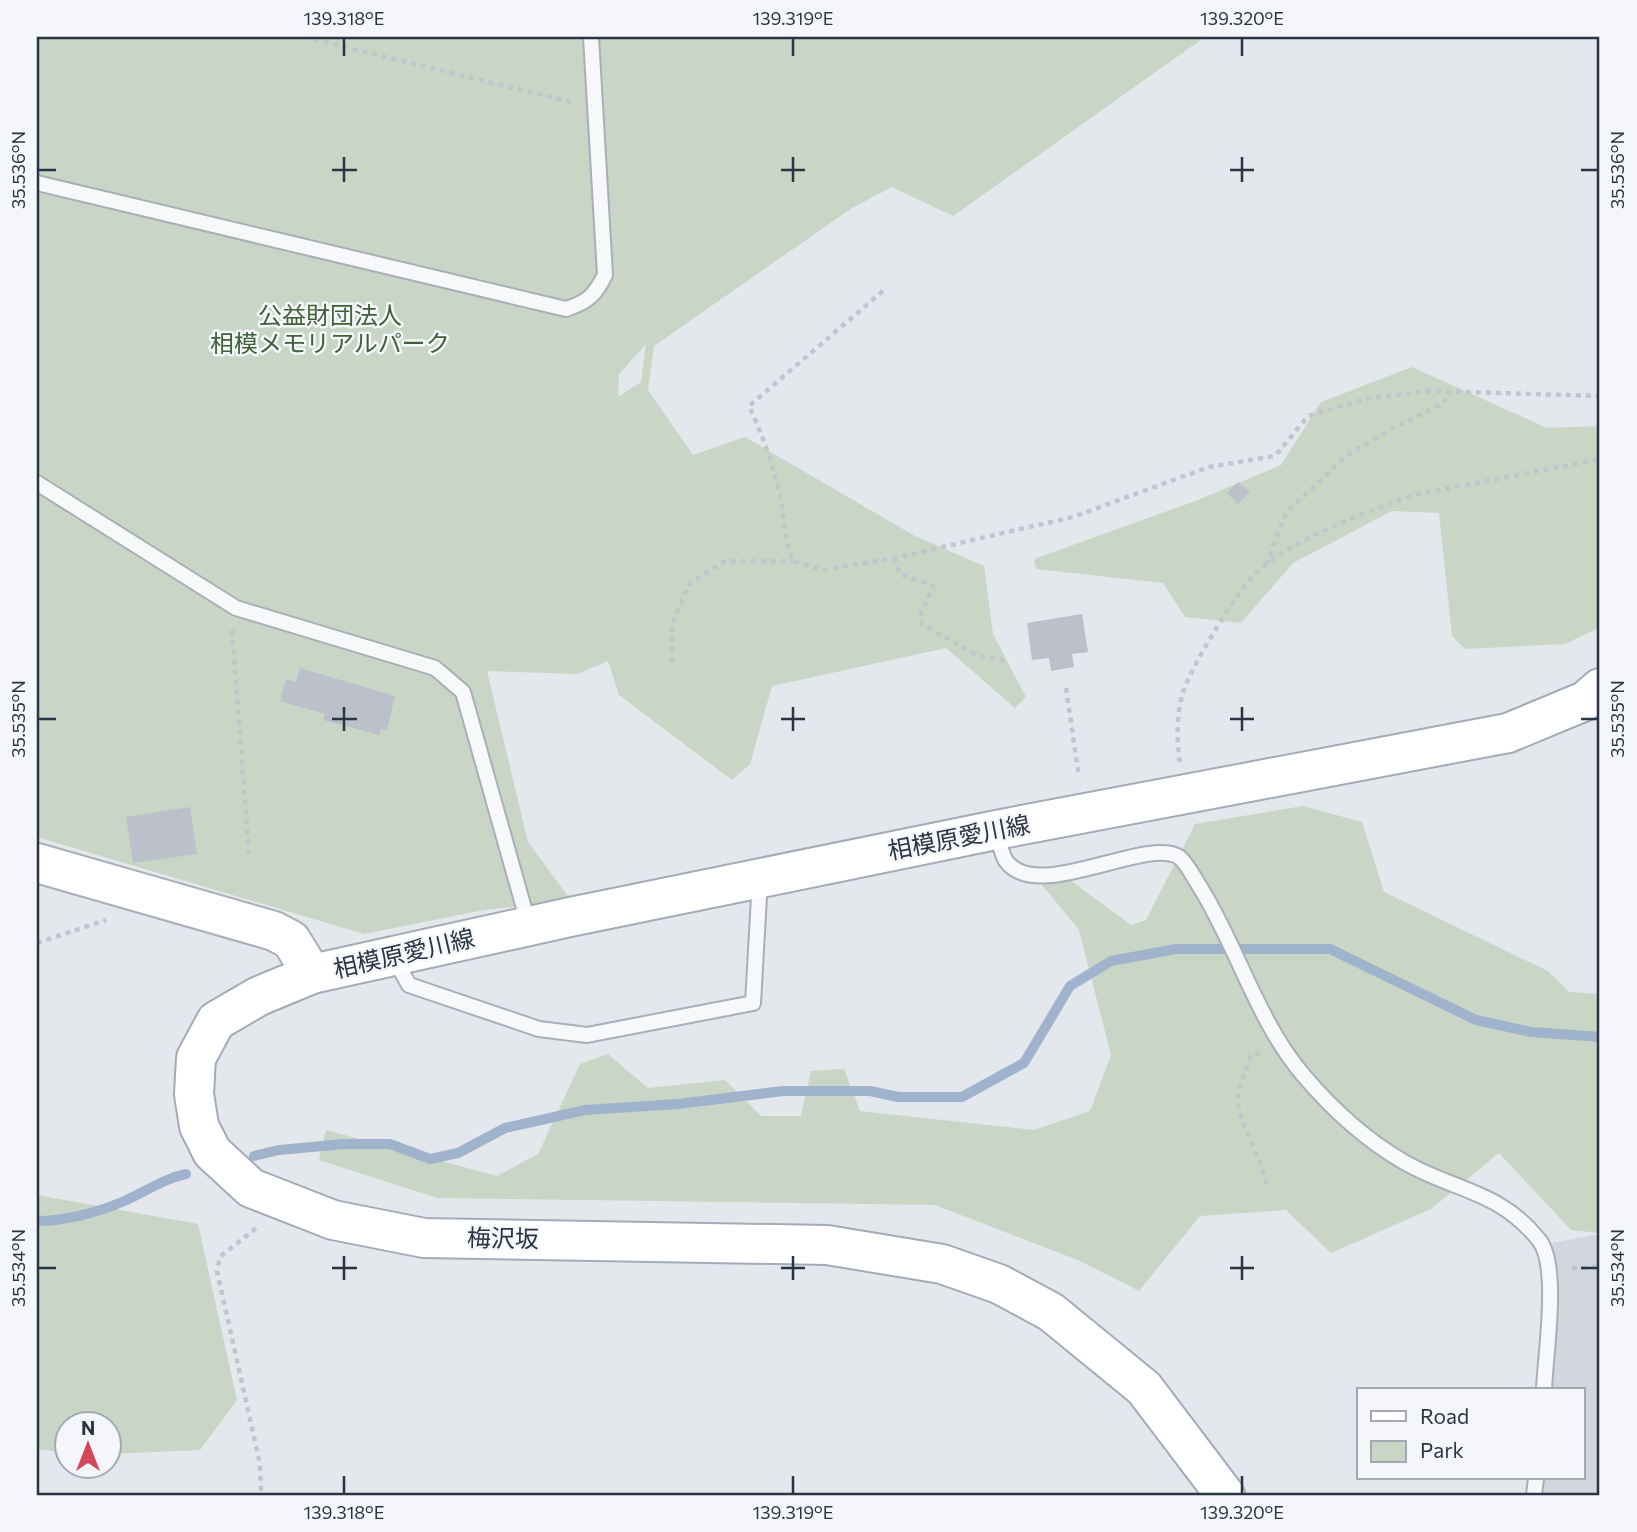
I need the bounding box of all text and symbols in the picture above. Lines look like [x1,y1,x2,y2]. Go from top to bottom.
text: 139.318°E [304,7,384,29]
text: 139.319°E [753,7,833,29]
text: 139.320°E [1200,7,1284,29]
text: 35.536°N [7,131,29,209]
text: 35.536°N [1606,131,1628,209]
park label: 公益財団法人 相模メモリアルパーク [210,300,450,357]
text: 35.535°N [7,680,29,758]
text: 35.535°N [1606,680,1628,758]
street label: 相模原愛川線 [885,809,1032,864]
street label: 相模原愛川線 [330,922,477,983]
street label: 梅沢坂 [467,1222,539,1253]
text: 35.534°N [7,1229,29,1307]
text: 35.534°N [1606,1229,1628,1307]
legend [1357,1388,1584,1480]
text: Road [1420,1403,1469,1428]
north arrow [52,1410,122,1480]
text: N [81,1416,95,1439]
text: Park [1420,1437,1464,1462]
text: 139.318°E [304,1501,384,1523]
text: 139.319°E [753,1501,833,1523]
text: 139.320°E [1200,1501,1284,1523]

